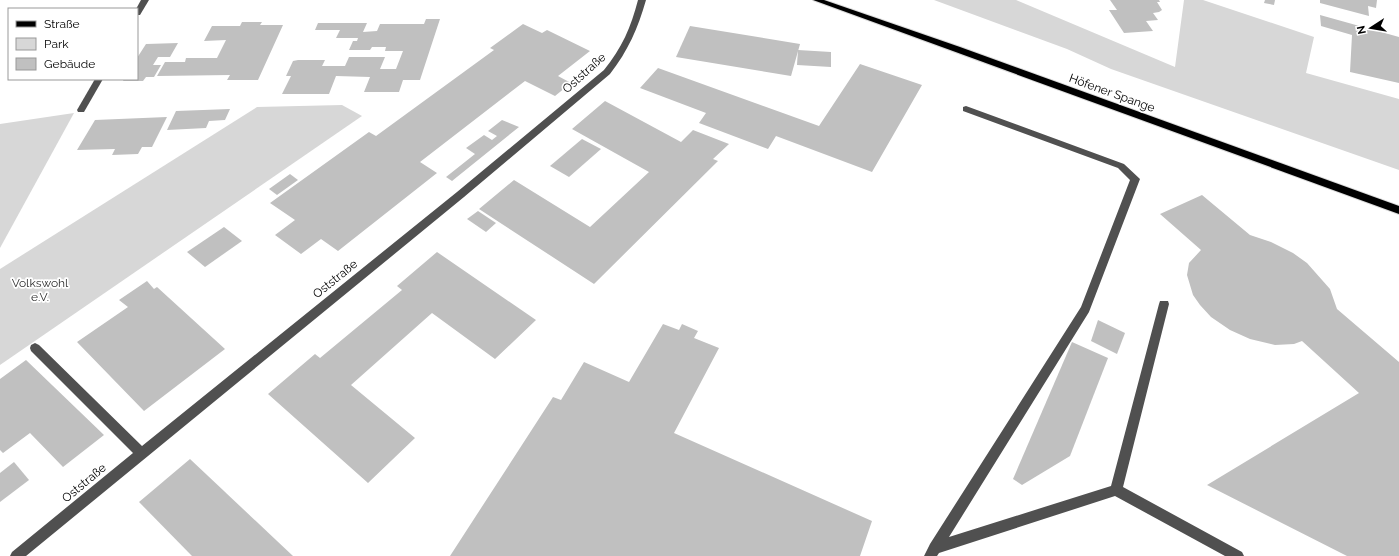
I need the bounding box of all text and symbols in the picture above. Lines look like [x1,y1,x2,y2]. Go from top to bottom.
legend [8,8,138,80]
north arrow [1351,8,1391,48]
text: Straße [44,17,80,31]
text: N [1354,25,1369,35]
text: Park [44,37,69,51]
street label: Oststraße [560,50,608,96]
text: Gebäude [44,57,95,71]
street label: Höfener Spange [1067,71,1157,115]
street label: Oststraße [310,257,360,301]
park label: Volkswohl e.V. [12,276,69,304]
street label: Oststraße [59,461,109,505]

